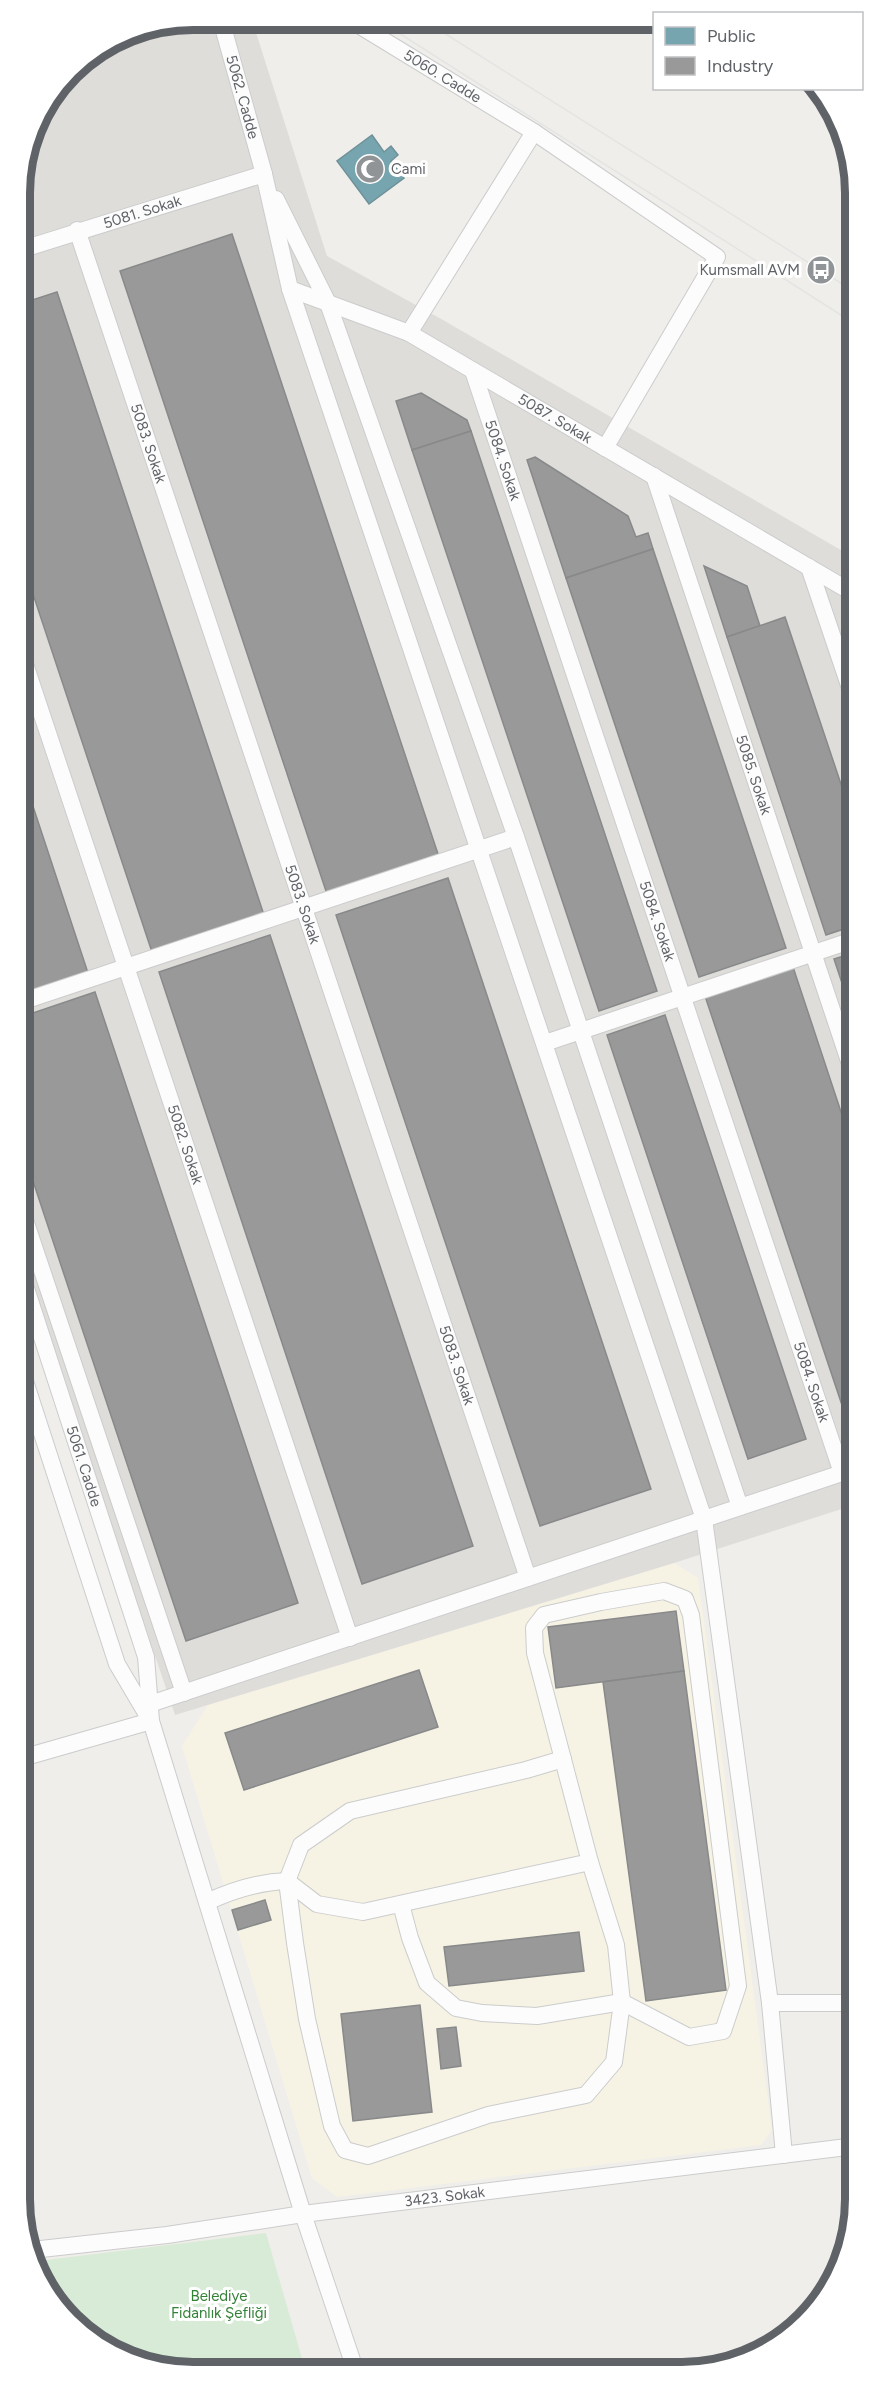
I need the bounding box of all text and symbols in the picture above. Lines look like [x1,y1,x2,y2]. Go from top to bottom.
legend [653,12,863,90]
text: Public [707,25,756,47]
street label: 5060. Cadde [400,46,485,107]
street label: 5062. Cadde [222,53,263,141]
text: Industry [707,55,774,77]
mosque icon: Cami [354,153,386,185]
place label: Cami [391,160,426,178]
street label: 5081. Sokak [101,191,184,232]
bus stop icon: Kumsmall AVM [805,254,837,286]
place label: Kumsmall AVM [699,261,800,279]
street label: 5087. Sokak [515,390,596,447]
street label: 5083. Sokak [127,401,170,486]
street label: 5084. Sokak [481,418,525,503]
street label: 5085. Sokak [732,733,775,818]
street label: 5083. Sokak [281,862,324,947]
street label: 5084. Sokak [635,878,679,964]
street label: 5082. Sokak [164,1102,207,1187]
street label: 5083. Sokak [435,1323,479,1408]
street label: 5084. Sokak [790,1339,834,1425]
street label: 5061. Cadde [62,1423,105,1509]
street label: 3423. Sokak [403,2183,486,2210]
park label: Belediye Fidanlık Şefliği [171,2287,267,2322]

